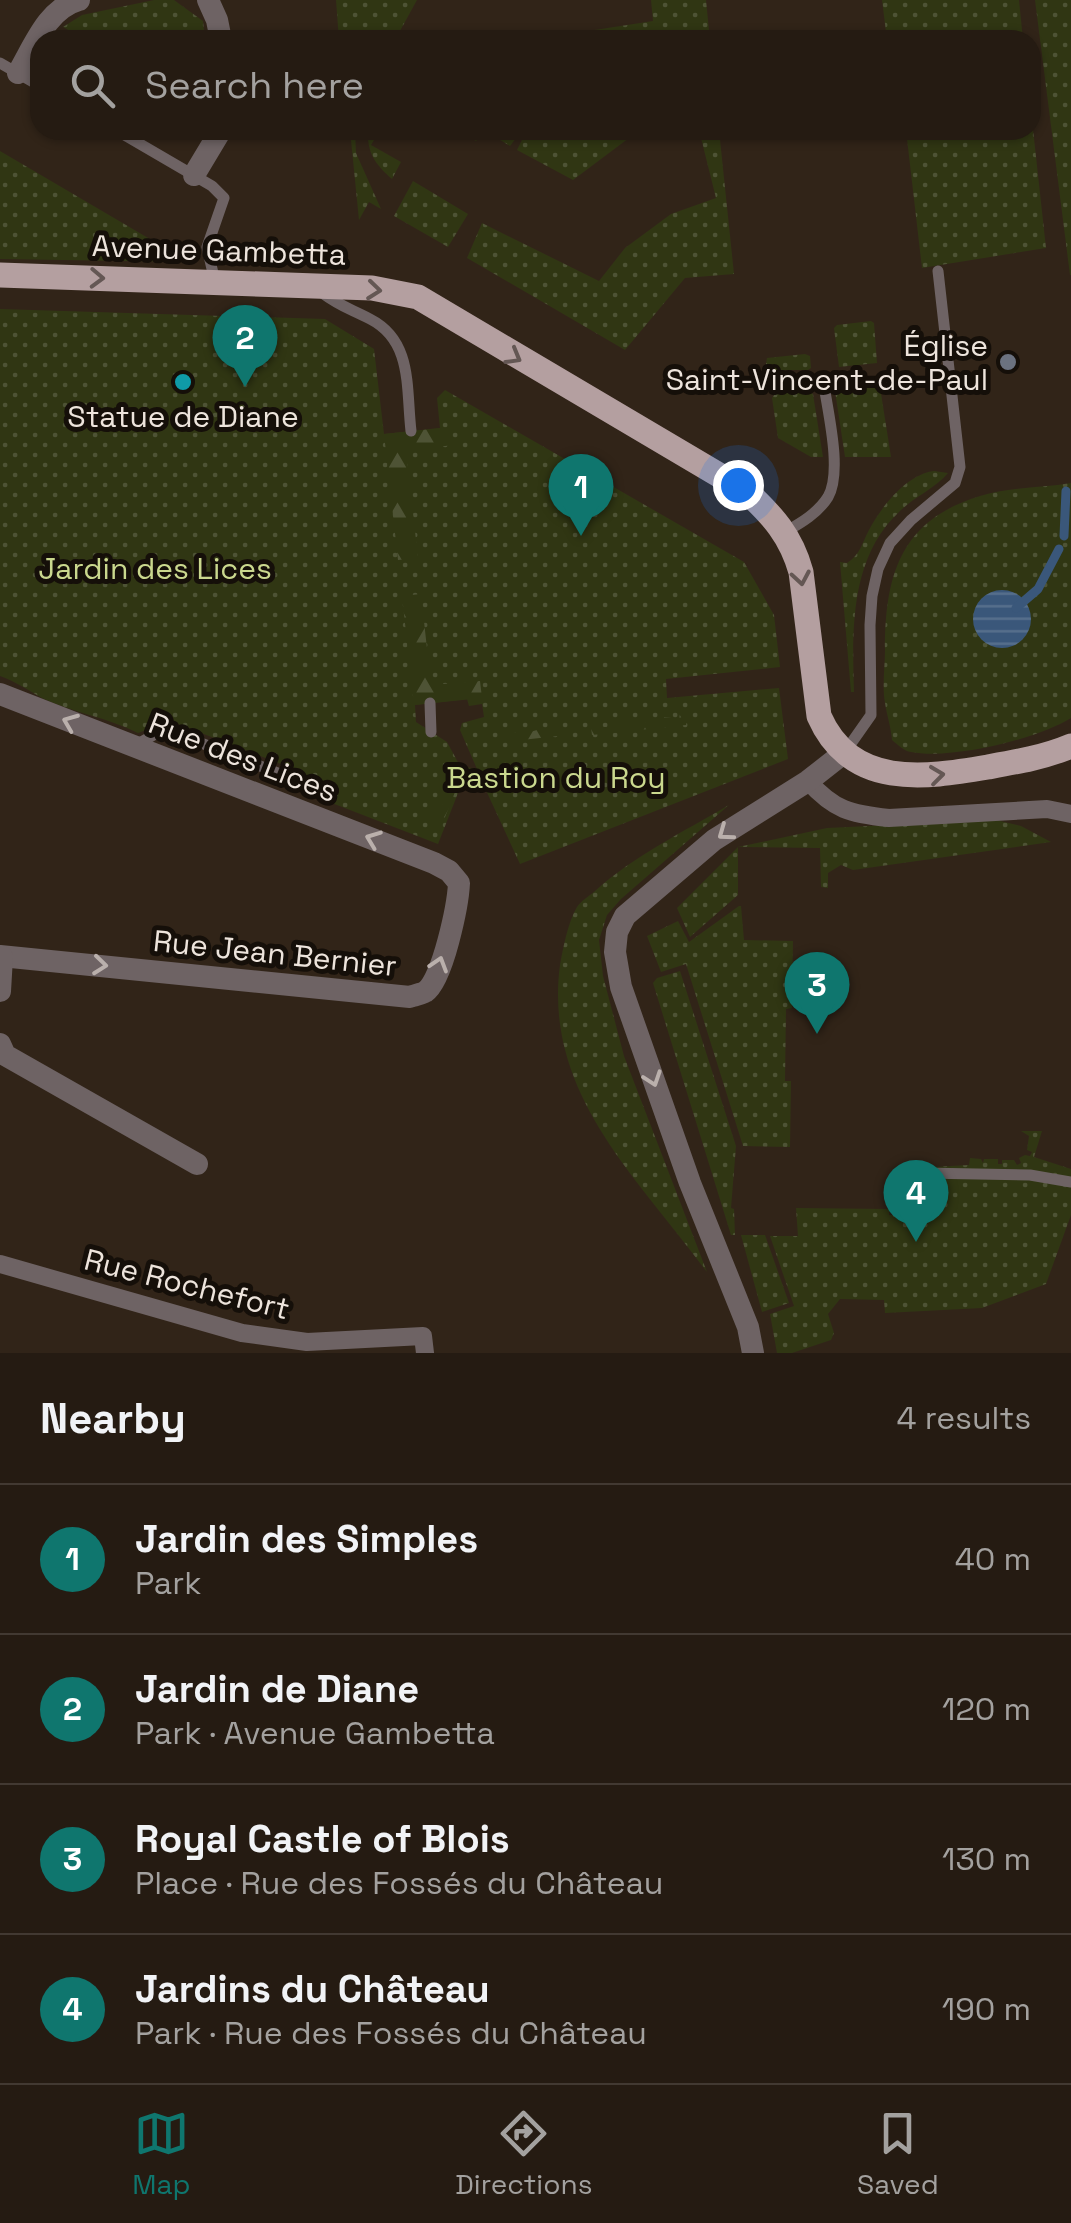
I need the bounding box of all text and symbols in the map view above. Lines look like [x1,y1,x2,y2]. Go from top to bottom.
search box [30,30,1041,140]
icon: search [65,58,120,113]
text: Search here [145,61,364,109]
street label: Avenue Gambetta [91,226,347,274]
one-way arrow [90,268,106,289]
one-way arrow [367,278,383,300]
pin: 2 [212,304,278,387]
place label: Église Saint-Vincent-de-Paul [666,326,988,399]
one-way arrow [504,344,522,364]
marker: Église Saint-Vincent-de-Paul [997,351,1019,373]
marker: Statue de Diane [172,371,194,393]
place label: Statue de Diane [67,397,299,436]
pin: 1 [548,454,614,536]
your location [713,460,764,511]
park label: Jardin des Lices [38,549,272,588]
one-way arrow [790,570,811,587]
street label: Rue des Lices [143,703,343,811]
one-way arrow [62,714,80,734]
park label: Bastion du Roy [446,758,666,797]
one-way arrow [929,765,945,786]
one-way arrow [718,821,736,838]
one-way arrow [365,831,383,851]
street label: Rue Jean Bernier [151,921,399,985]
pin: 3 [784,952,850,1034]
one-way arrow [92,954,108,975]
one-way arrow [428,956,448,973]
one-way arrow [641,1070,662,1087]
pin: 4 [884,1160,948,1242]
street label: Rue Rochefort [80,1240,294,1328]
text: Nearby [40,1392,186,1445]
text: 4 results [896,1398,1031,1438]
text: Jardin des Simples [135,1515,478,1563]
text: 1 [65,1539,80,1579]
text: 40 m [955,1539,1031,1579]
text: Park [135,1563,202,1603]
text: Jardin de Diane [135,1665,419,1713]
text: 2 [63,1689,82,1729]
text: 120 m [942,1689,1031,1729]
text: Park · Avenue Gambetta [135,1713,495,1753]
text: Royal Castle of Blois [135,1815,510,1863]
text: 3 [63,1839,82,1879]
text: 130 m [942,1839,1031,1879]
text: Place · Rue des Fossés du Château [135,1863,663,1903]
text: Jardins du Château [135,1965,490,2013]
text: 4 [62,1989,83,2029]
text: 190 m [942,1989,1031,2029]
text: Park · Rue des Fossés du Château [135,2013,647,2053]
tab: Map [132,2106,191,2202]
tab: Directions [455,2106,592,2202]
tab: Saved [857,2106,939,2202]

